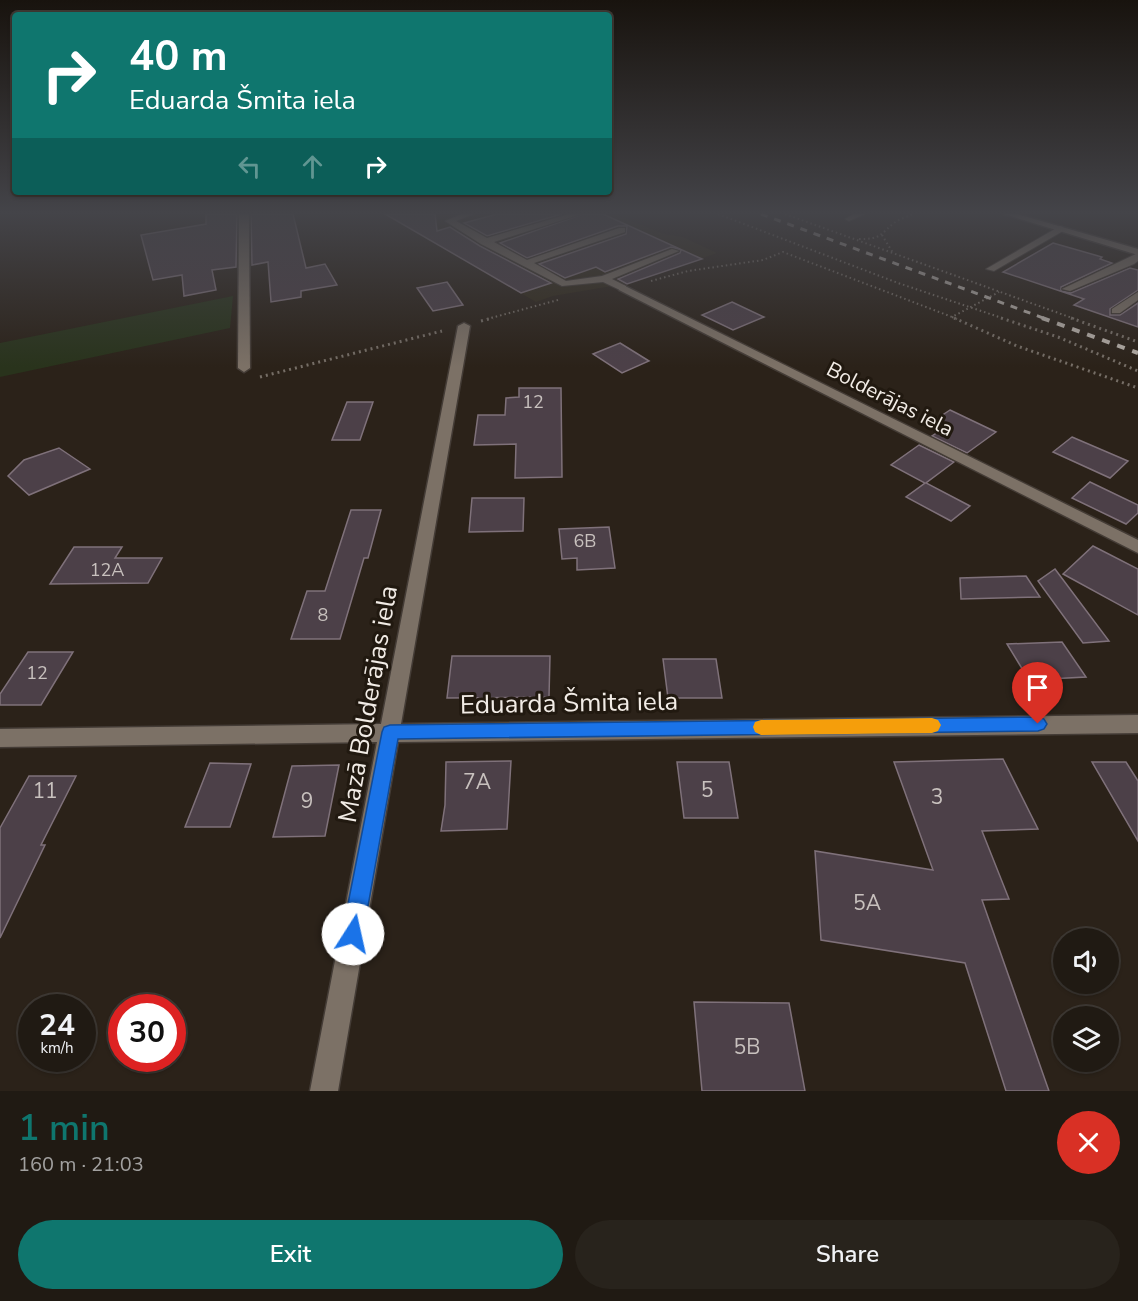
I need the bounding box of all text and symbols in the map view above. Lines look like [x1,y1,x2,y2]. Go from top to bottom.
text: 40 m [129,28,228,85]
icon: right [30,36,108,114]
text: Eduarda Šmita iela [129,82,356,119]
icon: left [233,150,266,183]
icon: ahead [296,150,329,183]
icon: right [359,150,392,183]
street label: Bolderājas iela [822,355,958,443]
house number: 12 [522,390,544,414]
house number: 6B [574,529,596,553]
house number: 12A [90,558,124,582]
street label: Mazā Bolderājas iela [330,583,406,825]
house number: 8 [318,603,328,627]
house number: 12 [26,661,48,685]
pin [1012,662,1063,724]
icon: arrive [1021,671,1054,704]
street label: Eduarda Šmita iela [459,684,679,722]
house number: 7A [463,768,491,796]
house number: 5 [701,776,713,804]
house number: 11 [32,777,58,805]
house number: 3 [931,783,943,811]
house number: 9 [301,787,313,815]
house number: 5A [853,889,881,917]
position arrow [321,902,385,966]
map controls [1053,928,1119,1072]
button: sound [1053,928,1119,994]
speed limit sign: 30 [108,994,186,1072]
text: 24 [39,1005,75,1046]
button: layers [1053,1006,1119,1072]
house number: 5B [734,1033,760,1061]
text: km/h [40,1038,74,1058]
text: 1 min [18,1104,110,1153]
button: close [1057,1111,1120,1174]
text: 160 m · 21:03 [18,1151,144,1178]
button: Exit [18,1220,563,1289]
button: Share [575,1220,1120,1289]

